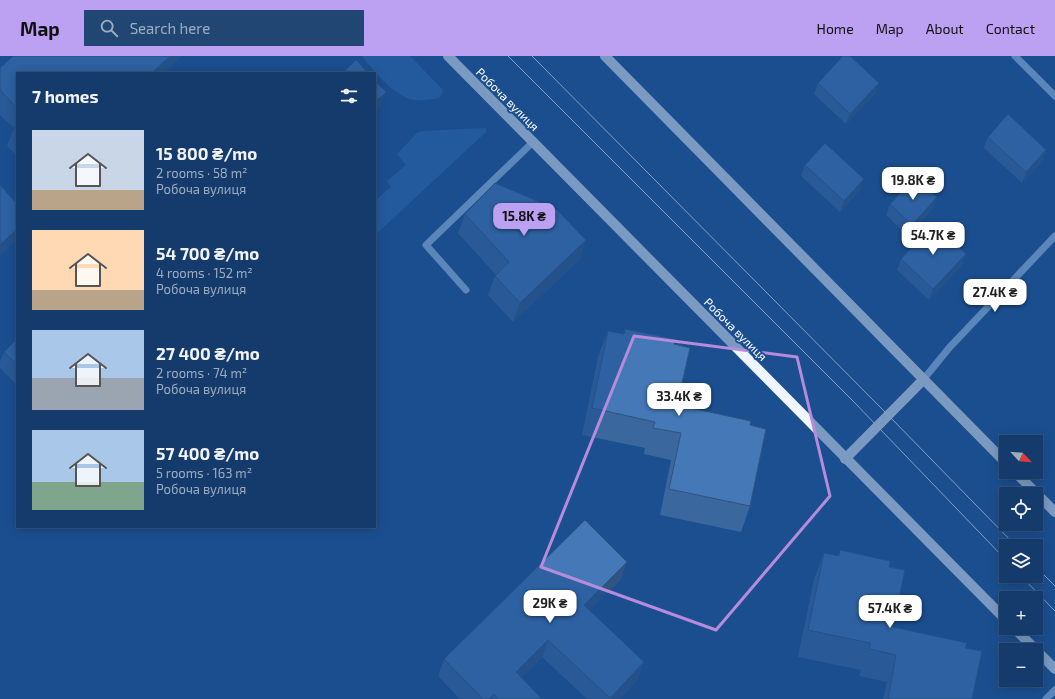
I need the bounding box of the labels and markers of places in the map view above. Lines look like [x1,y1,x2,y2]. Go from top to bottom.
pin: 19.8K ₴ [876,167,950,201]
pin: 15.8K ₴ [487,203,561,237]
pin: 54.7K ₴ [896,222,970,256]
pin: 27.4K ₴ [958,279,1032,313]
pin: 33.4K ₴ [642,383,716,417]
pin: 29K ₴ [522,590,578,624]
pin: 57.4K ₴ [853,595,927,629]

